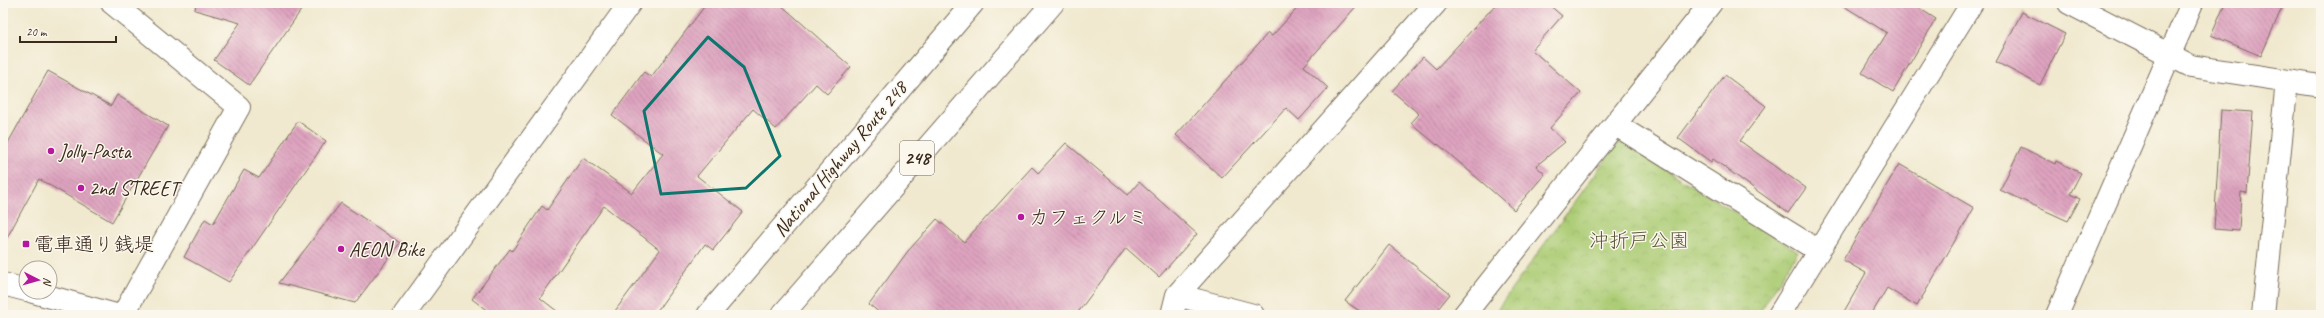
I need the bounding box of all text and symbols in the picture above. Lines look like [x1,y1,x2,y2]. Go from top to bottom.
scale bar [20,18,116,44]
text: 20 m [26,24,48,40]
street label: National Highway Route 248 [768,75,914,242]
place label: Jolly-Pasta [58,139,133,164]
road number: 248 [900,141,934,175]
marker: Jolly-Pasta [46,146,56,156]
place label: 2nd STREET [89,176,182,201]
marker: 2nd STREET [76,183,86,193]
place label: カフェクルミ [1029,205,1148,230]
marker: カフェクルミ [1016,212,1026,222]
park label: 沖折戸公園 [1589,228,1689,253]
place label: 電車通り銭堤 [34,232,154,257]
place label: AEON Bike [349,237,425,262]
marker: 電車通り銭堤 [21,239,31,249]
marker: AEON Bike [336,244,346,254]
north arrow [18,260,58,300]
text: N [40,277,55,287]

